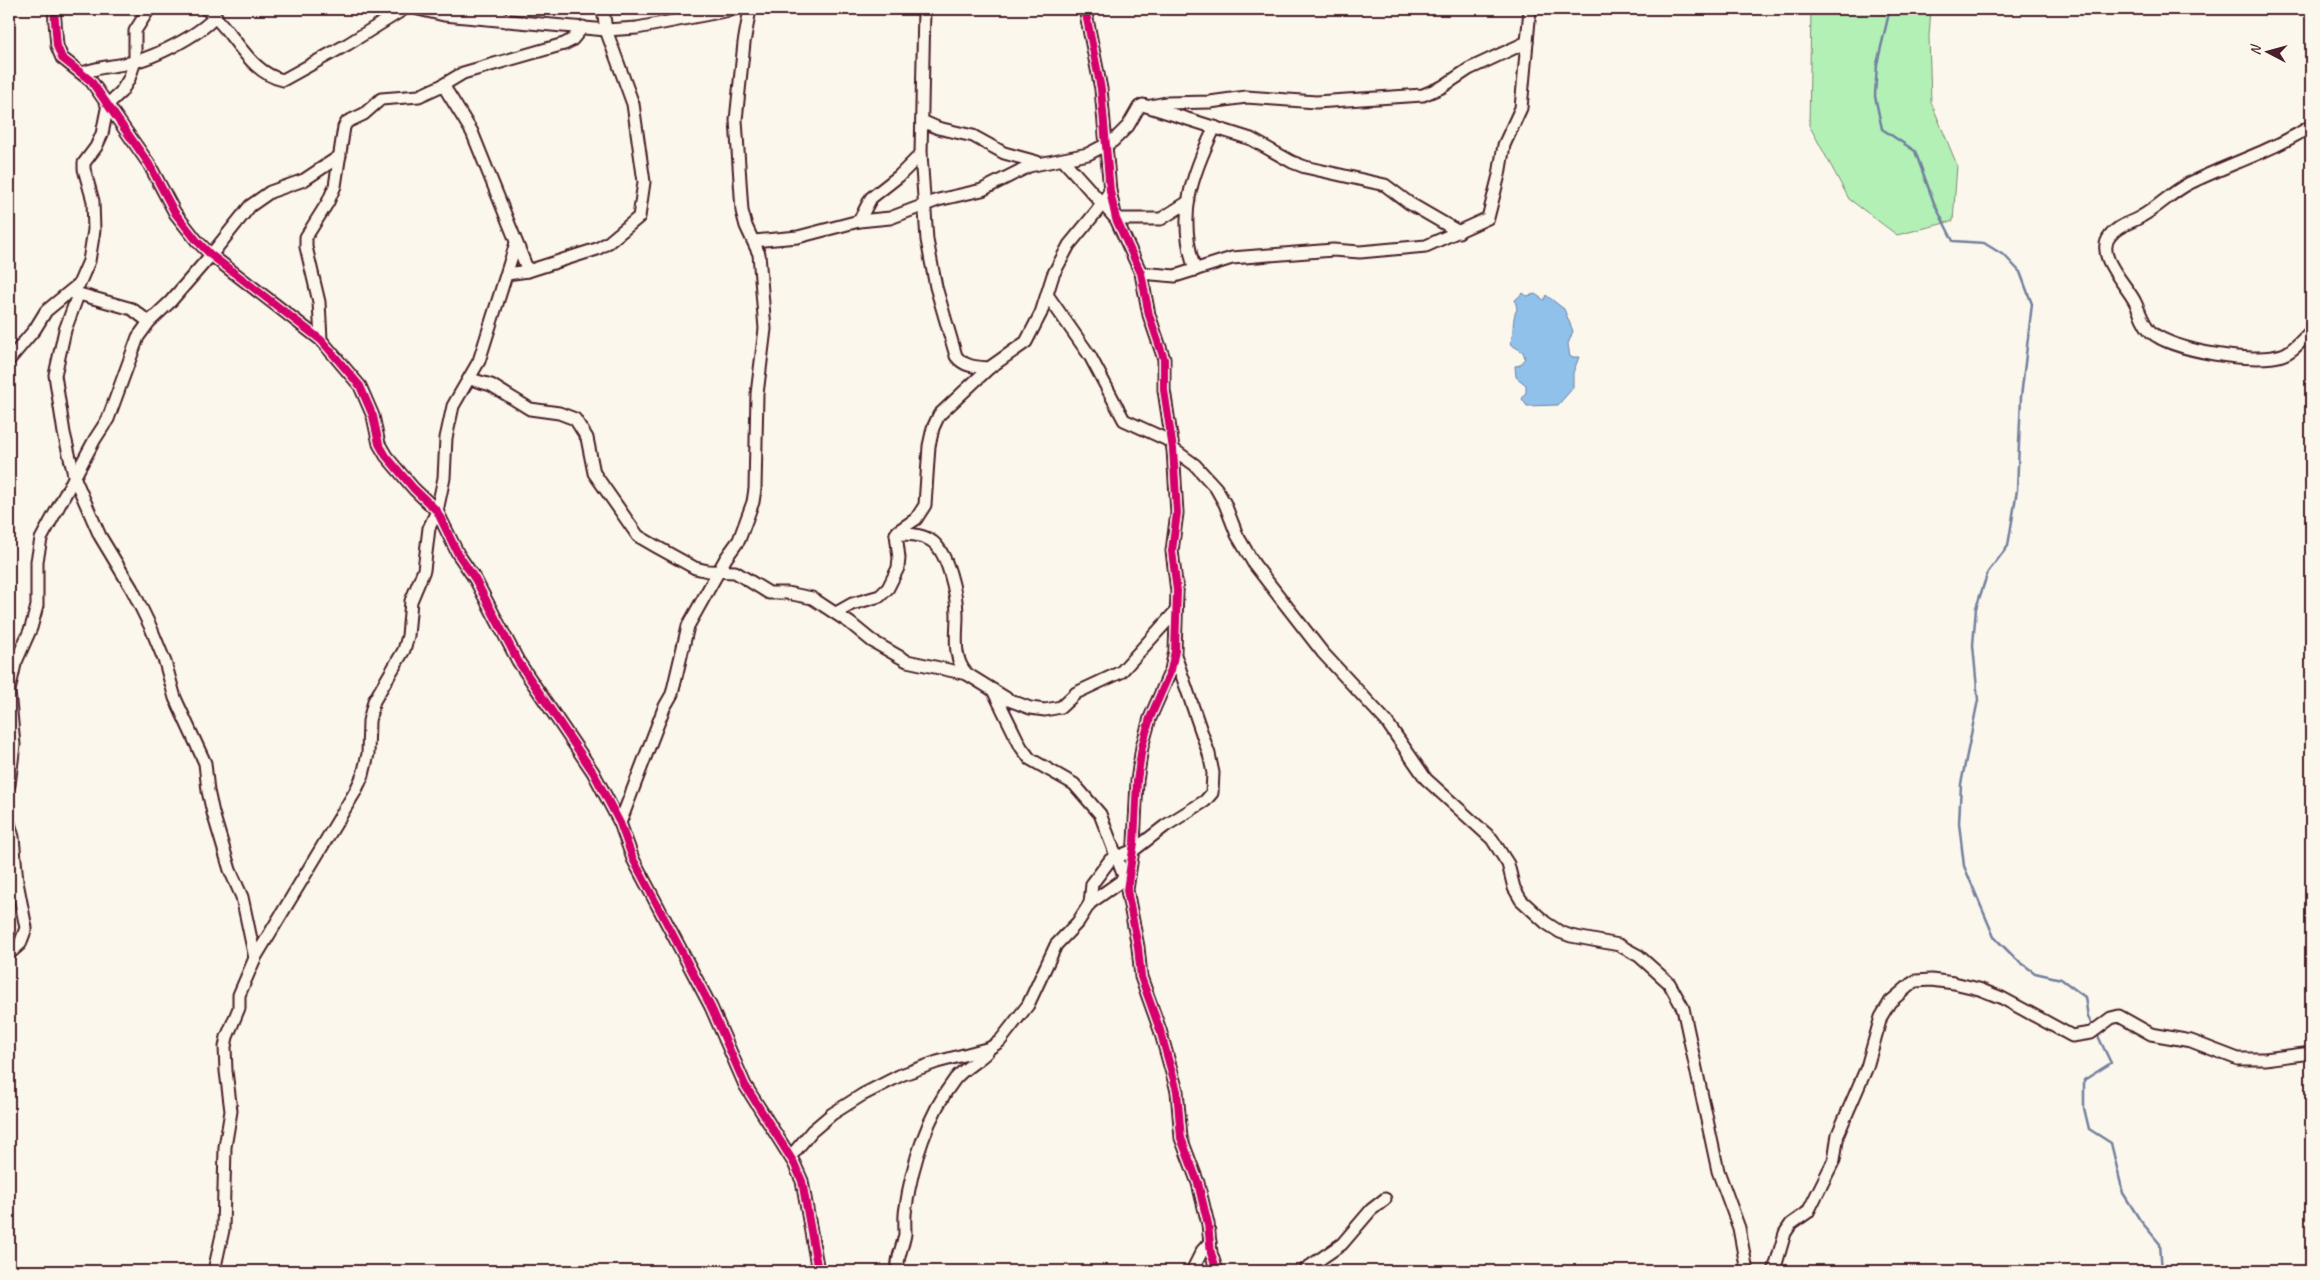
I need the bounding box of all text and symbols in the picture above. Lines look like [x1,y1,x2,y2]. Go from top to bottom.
north arrow [2242,28,2292,78]
text: N [2247,43,2265,56]

